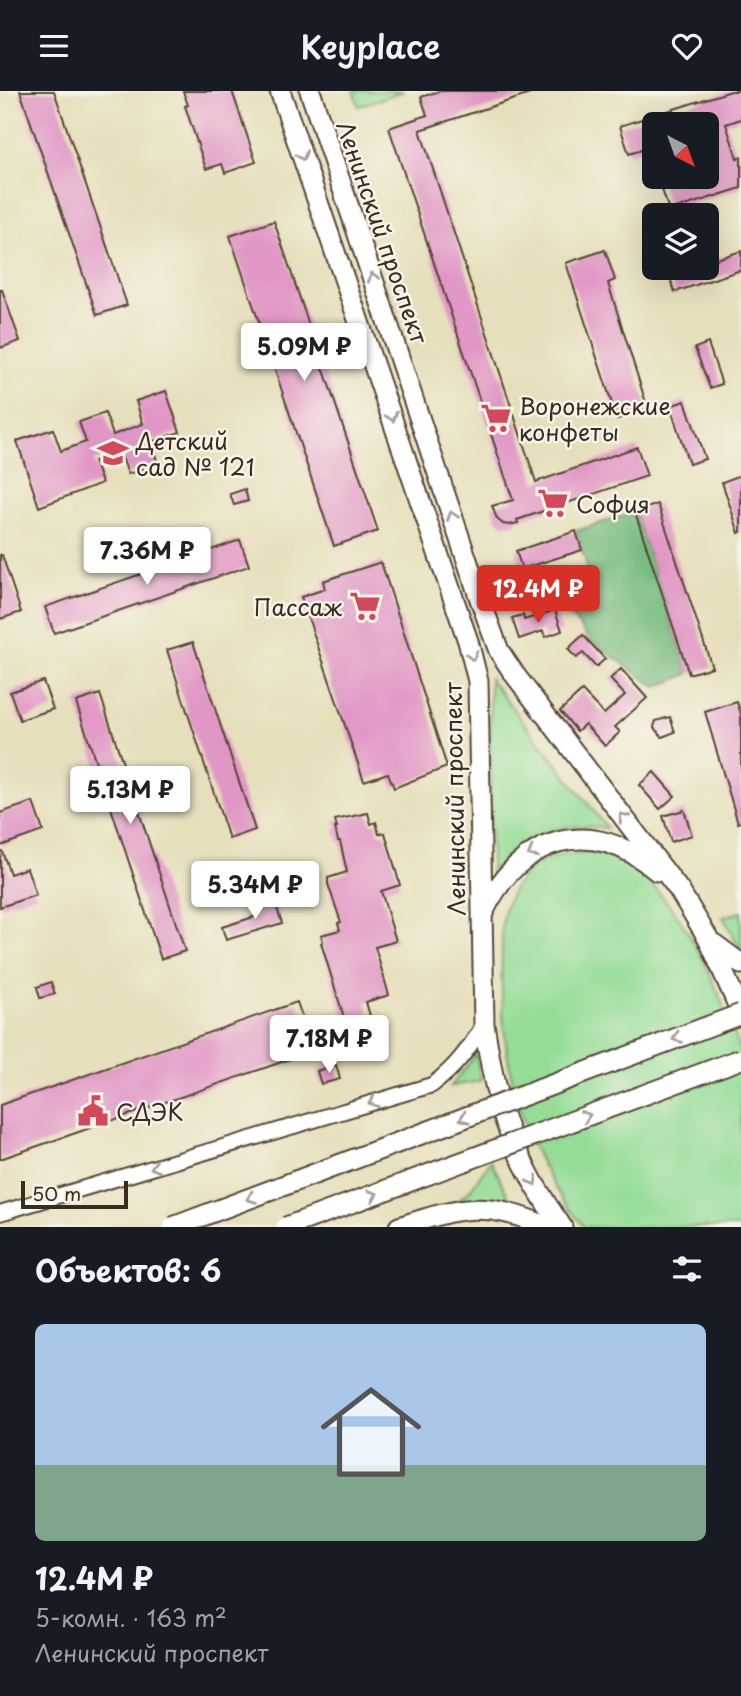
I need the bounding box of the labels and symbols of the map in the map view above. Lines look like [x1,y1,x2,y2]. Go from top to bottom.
north arrow [642,112,719,189]
street label: Ленинский проспект [328,116,438,349]
one-way arrow [294,149,308,161]
one-way arrow [367,271,381,283]
pin: 5.09M ₽ [239,323,369,383]
place label: Воронежские конфеты [519,388,671,449]
supermarket icon: Воронежские конфеты [479,401,513,435]
one-way arrow [384,411,398,423]
place label: Детский сад № 121 [135,423,254,484]
school or university icon: Детский сад № 121 [96,436,130,470]
supermarket icon: София [536,486,570,520]
place label: София [576,486,650,521]
one-way arrow [446,510,460,523]
pin: 7.36M ₽ [82,527,212,587]
pin: 12.4M ₽ [473,566,603,625]
place label: Пассаж [254,589,343,624]
supermarket icon: Пассаж [348,589,382,623]
one-way arrow [464,650,478,662]
street label: Ленинский проспект [434,681,474,916]
pin: 5.13M ₽ [65,767,195,826]
one-way arrow [619,812,632,824]
one-way arrow [526,845,539,858]
pin: 5.34M ₽ [190,861,320,921]
pin: 7.18M ₽ [264,1016,394,1075]
one-way arrow [672,1030,684,1044]
public building icon: СДЭК [76,1094,110,1128]
place label: СДЭК [116,1094,183,1129]
one-way arrow [368,1094,380,1108]
one-way arrow [459,1110,471,1124]
one-way arrow [580,1110,592,1124]
one-way arrow [150,1158,162,1173]
one-way arrow [525,1174,538,1187]
scale bar [21,1178,128,1210]
one-way arrow [246,1189,258,1203]
one-way arrow [367,1189,379,1203]

